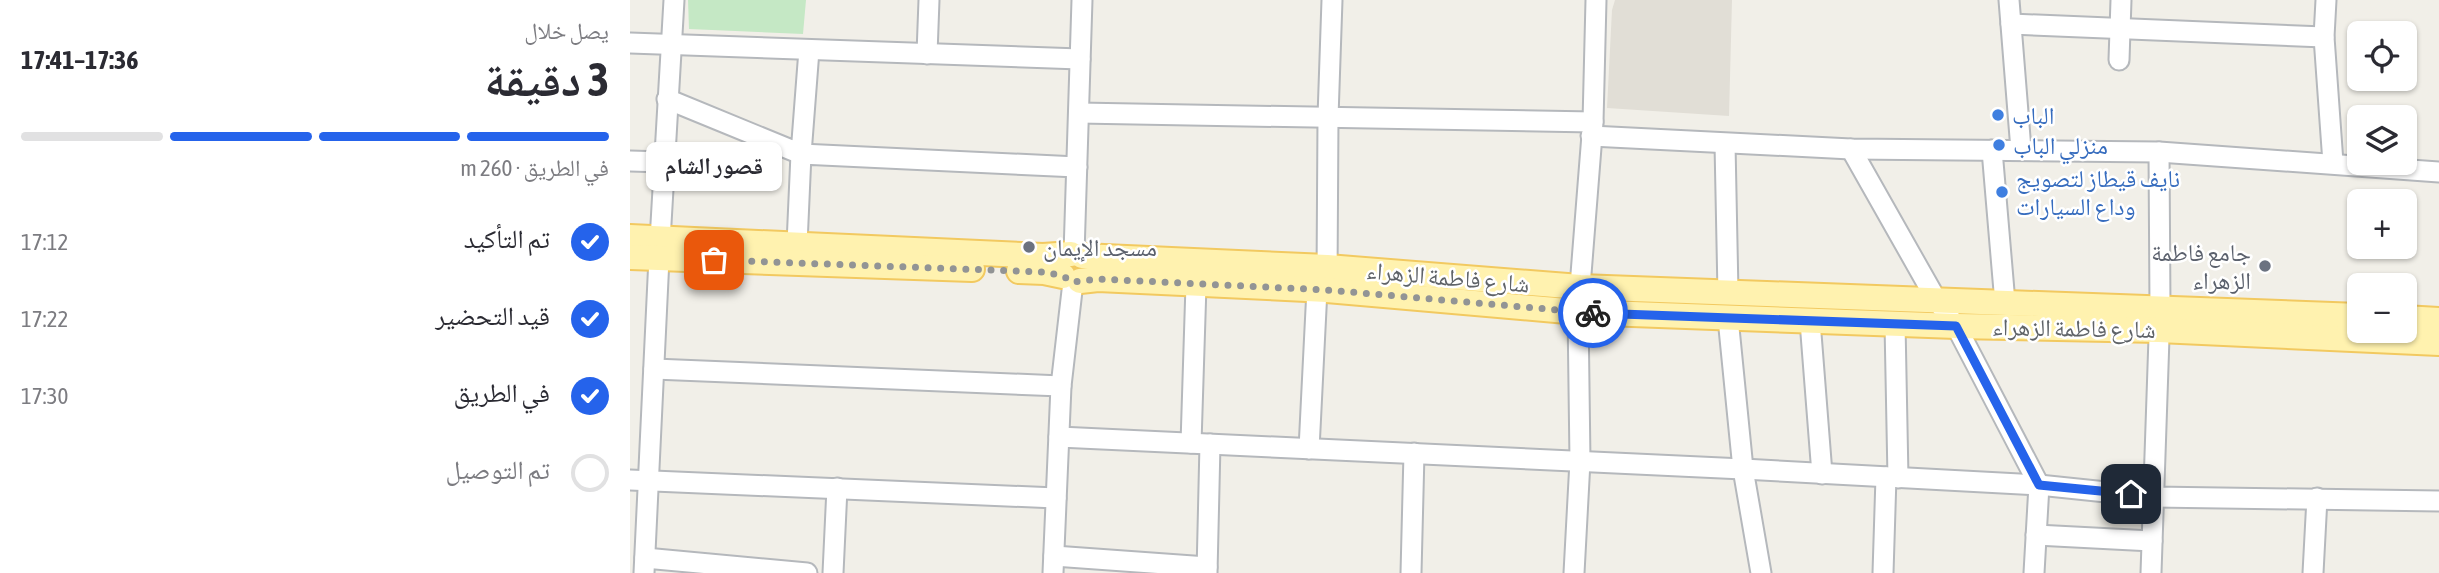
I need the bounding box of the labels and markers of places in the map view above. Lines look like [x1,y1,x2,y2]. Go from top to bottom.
place label: الباب [2012,102,2054,129]
marker: الباب [1990,107,2006,123]
place label: منزلي الباب [2013,132,2108,165]
marker: منزلي الباب [1991,137,2007,153]
callout: قصور الشام [646,141,782,190]
place label: نايف قيطاز لتصويج وداع السيارات [2016,165,2180,222]
marker: نايف قيطاز لتصويج وداع السيارات [1994,184,2010,200]
pin [684,230,744,290]
place label: مسجد الإيمان [1043,234,1157,262]
marker: مسجد الإيمان [1021,239,1037,255]
place label: جامع فاطمة الزهراء [2151,239,2251,294]
marker: جامع فاطمة الزهراء [2257,258,2273,274]
pin [2101,464,2161,524]

